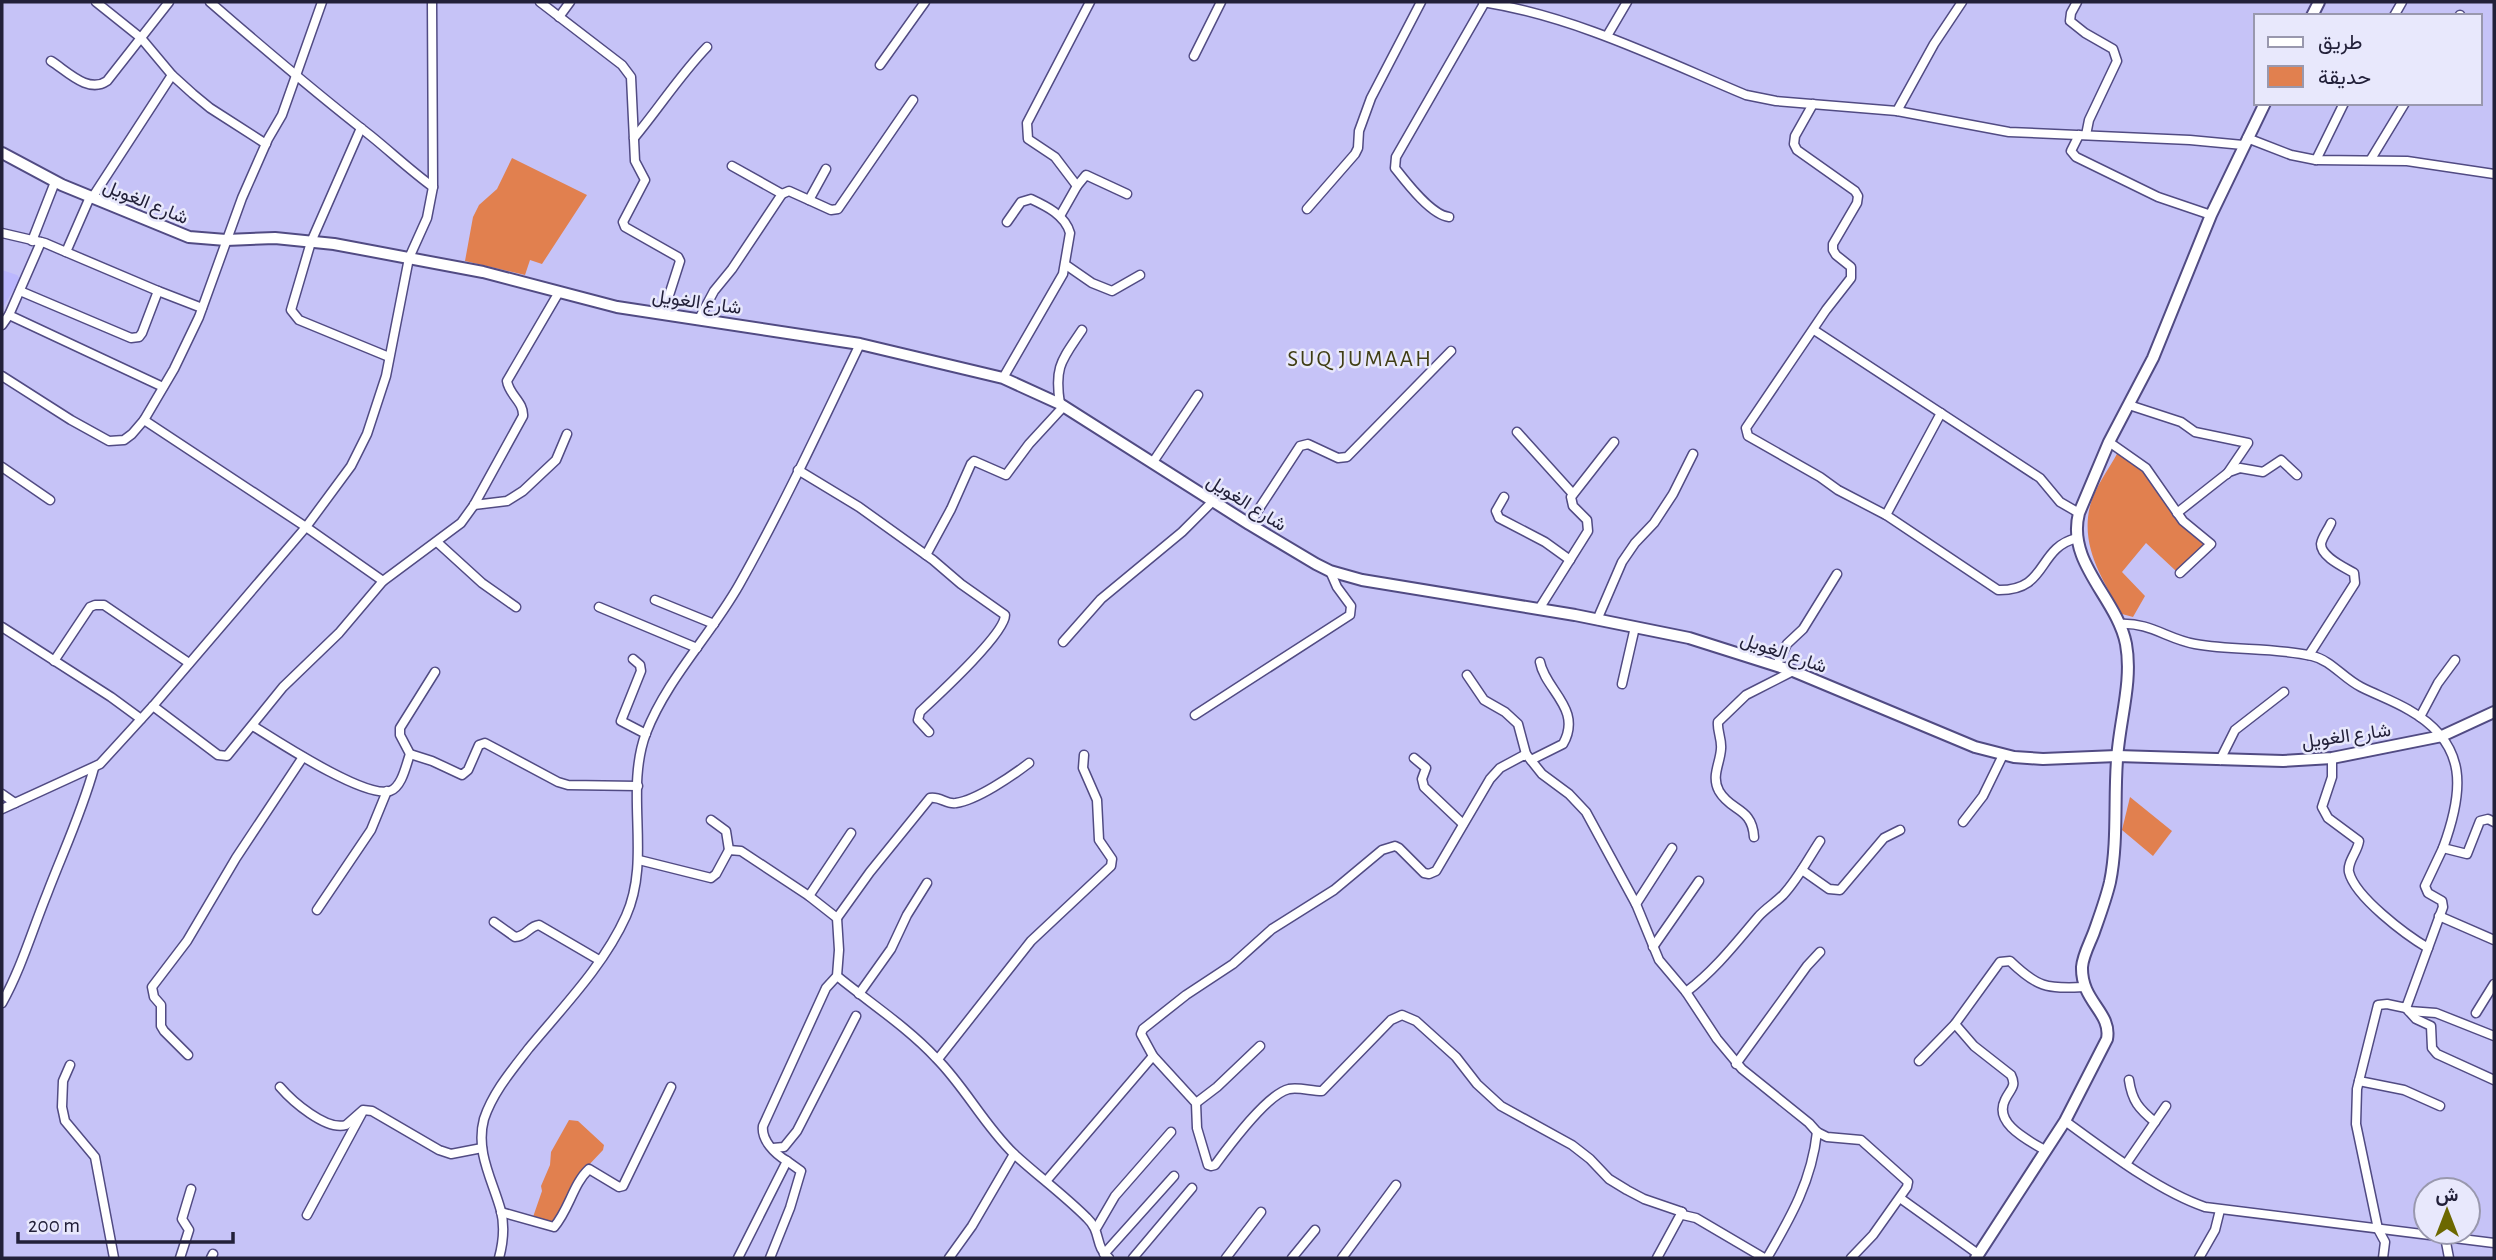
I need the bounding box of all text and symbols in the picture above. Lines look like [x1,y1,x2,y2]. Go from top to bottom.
legend [2254,14,2482,105]
text: طريق [2318,32,2363,55]
text: حديقة [2318,67,2371,89]
street label: شارع الغويل [99,177,191,230]
street label: شارع الغويل [651,287,743,320]
district label: SUQ JUMAAH [1287,348,1433,371]
street label: شارع الغويل [1202,471,1289,537]
street label: شارع الغويل [1737,630,1829,679]
street label: شارع الغويل [2300,721,2392,754]
north arrow [2412,1176,2482,1246]
text: ش [2436,1186,2459,1206]
scale bar [18,1200,233,1244]
text: 200 m [28,1215,80,1236]

